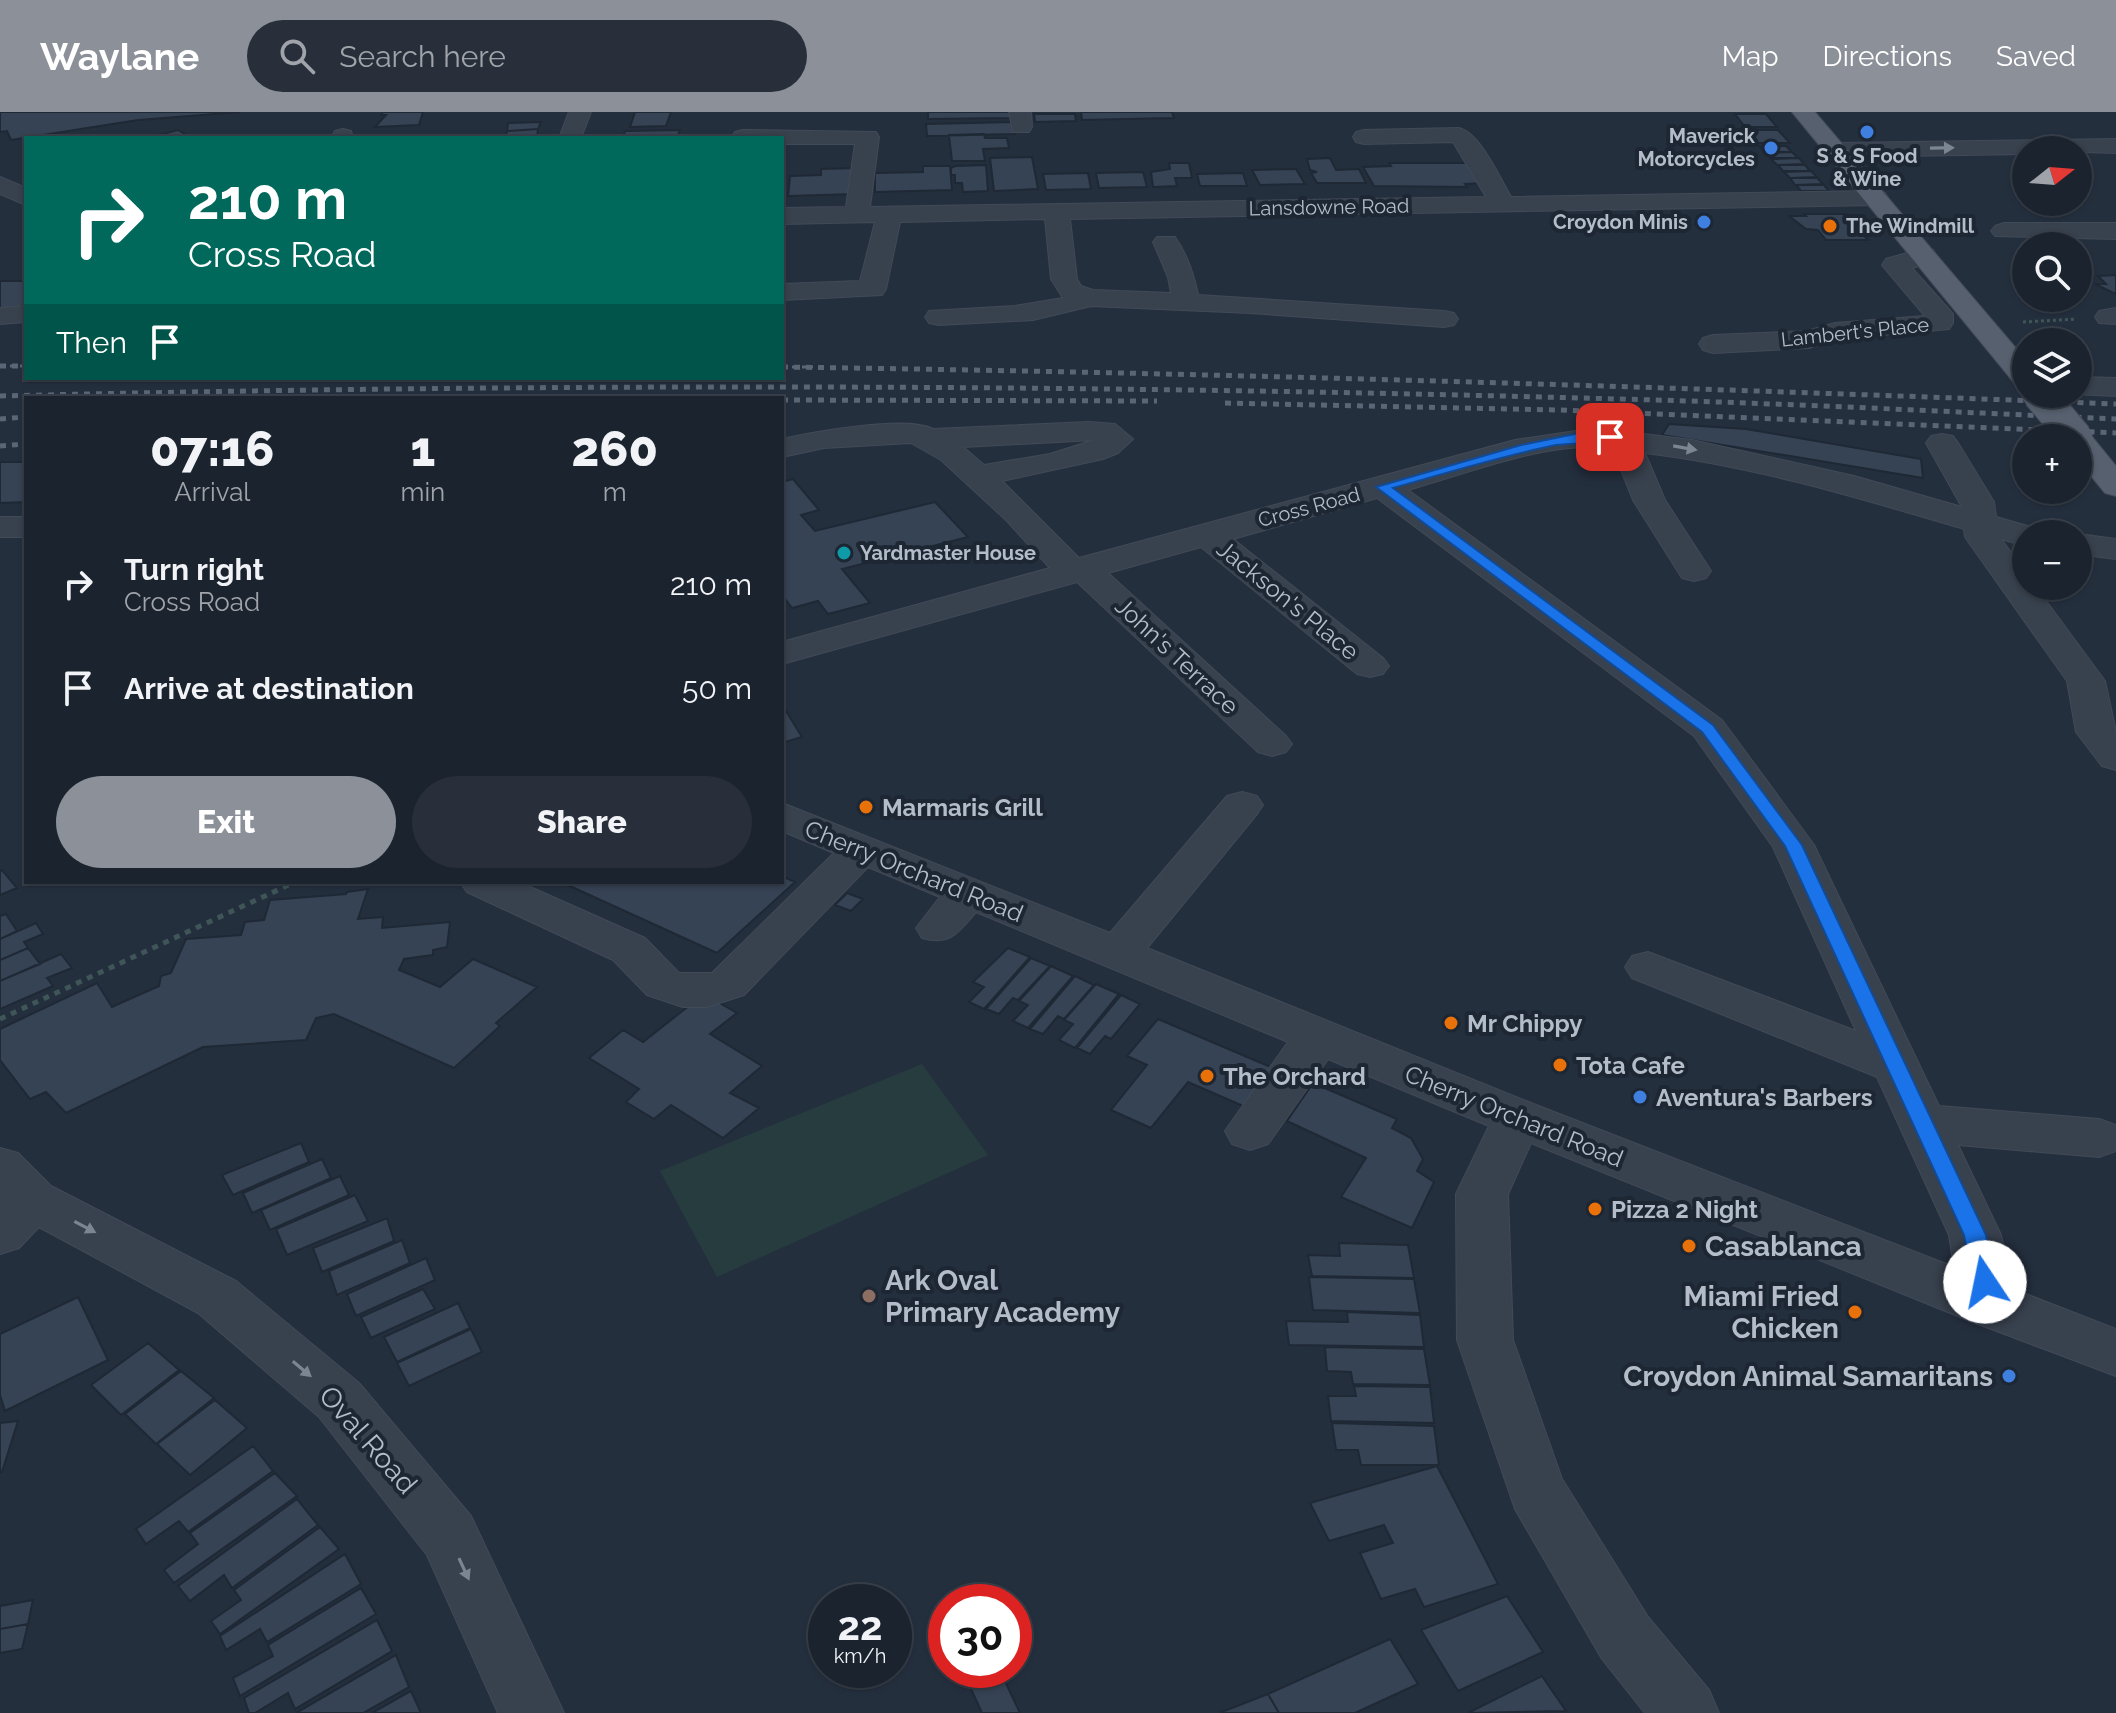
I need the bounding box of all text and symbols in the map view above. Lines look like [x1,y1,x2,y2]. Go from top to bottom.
search box [247,20,807,92]
text: Waylane [40,34,199,79]
icon: search [275,34,319,78]
text: Search here [339,39,506,74]
text: Map [1722,40,1779,73]
text: Directions [1823,40,1952,73]
text: Saved [1996,40,2076,73]
marker: S & S Food & Wine [1858,123,1876,141]
place label: Maverick Motorcycles [1637,124,1756,171]
north arrow [2012,136,2092,216]
map controls [2012,136,2092,600]
marker: Maverick Motorcycles [1762,139,1780,157]
one-way arrow [1930,142,1955,155]
place label: S & S Food & Wine [1816,144,1918,191]
text: 210 m [188,166,347,232]
icon: right [56,168,160,272]
street label: Lansdowne Road [1249,194,1409,220]
place label: Croydon Minis [1553,210,1688,234]
marker: Croydon Minis [1695,213,1713,231]
place label: The Windmill [1846,214,1975,238]
marker: The Windmill [1821,217,1839,235]
button: search [2012,232,2092,312]
text: Cross Road [188,233,376,275]
street label: Lambert's Place [1780,312,1930,352]
icon: arrive [143,320,187,364]
text: Then [56,325,127,360]
button: layers [2012,328,2092,408]
pin [1576,403,1644,471]
icon: arrive [1588,415,1632,459]
text: 07:16 [150,421,274,477]
text: 1 [410,421,435,477]
text: 260 [571,421,658,477]
button: + [2012,424,2092,504]
one-way arrow [1673,443,1698,455]
text: Arrival [174,477,250,507]
text: min [401,477,445,507]
text: m [603,477,627,507]
street label: Cross Road [1255,482,1363,532]
button: − [2012,520,2092,600]
street label: Jackson's Place [1211,534,1365,666]
place label: Yardmaster House [860,541,1036,565]
marker: Yardmaster House [835,544,853,562]
text: Turn right [124,552,264,587]
icon: right [56,562,100,606]
text: 210 m [670,567,752,602]
text: Cross Road [124,587,260,617]
street label: John's Terrace [1109,592,1245,720]
icon: arrive [56,666,100,710]
text: Arrive at destination [124,671,414,706]
text: 50 m [682,671,752,706]
button: Exit [56,776,396,868]
button: Share [412,776,752,868]
place label: Marmaris Grill [882,793,1043,822]
marker: Marmaris Grill [857,798,875,816]
street label: Cherry Orchard Road [801,814,1027,928]
place label: Mr Chippy [1467,1009,1583,1038]
marker: Mr Chippy [1442,1014,1460,1032]
place label: Tota Cafe [1576,1051,1685,1080]
marker: Tota Cafe [1551,1056,1569,1074]
street label: Cherry Orchard Road [1401,1059,1627,1173]
place label: The Orchard [1223,1062,1366,1091]
marker: The Orchard [1198,1067,1216,1085]
place label: Aventura's Barbers [1656,1083,1873,1112]
marker: Aventura's Barbers [1631,1088,1649,1106]
place label: Pizza 2 Night [1611,1195,1758,1224]
marker: Pizza 2 Night [1586,1200,1604,1218]
one-way arrow [74,1221,97,1234]
place label: Casablanca [1705,1230,1862,1263]
marker: Casablanca [1680,1237,1698,1255]
position arrow [1943,1240,2027,1324]
place label: Ark Oval Primary Academy [885,1264,1121,1329]
place label: Miami Fried Chicken [1683,1280,1839,1345]
marker: Ark Oval Primary Academy [860,1287,878,1305]
marker: Miami Fried Chicken [1846,1303,1864,1321]
one-way arrow [291,1360,311,1377]
place label: Croydon Animal Samaritans [1623,1360,1993,1393]
marker: Croydon Animal Samaritans [2000,1367,2018,1385]
street label: Oval Road [312,1379,424,1501]
one-way arrow [457,1557,471,1581]
speed limit sign: 30 [928,1584,1032,1688]
text: 22 [837,1602,883,1649]
text: km/h [834,1644,886,1668]

